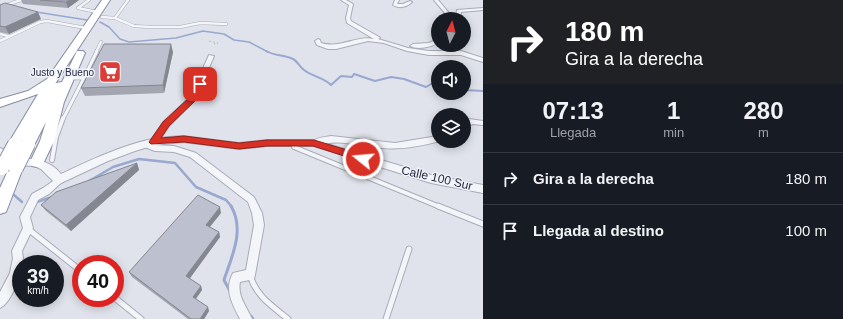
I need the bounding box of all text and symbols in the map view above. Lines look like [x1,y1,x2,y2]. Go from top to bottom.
north arrow [431,12,471,52]
map controls [431,12,471,148]
icon: right [499,16,551,68]
text: 180 m [565,16,644,47]
text: Gira a la derecha [565,49,703,69]
supermarket icon: Justo y Bueno [97,59,123,85]
button: sound [431,60,471,100]
place label: Justo y Bueno [31,67,94,78]
pin [183,67,217,101]
icon: arrive [189,73,211,95]
text: 07:13 [542,97,604,124]
text: 1 [667,97,680,124]
text: 280 [744,97,784,124]
button: layers [431,108,471,148]
text: Llegada [550,125,596,140]
text: min [663,125,684,140]
text: m [758,125,769,140]
position arrow [342,138,384,180]
street label: Calle 100 Sur [400,163,474,193]
icon: right [499,168,521,190]
text: Gira a la derecha [533,170,654,187]
text: 180 m [785,170,827,187]
icon: arrive [499,220,521,242]
text: Llegada al destino [533,222,664,239]
text: 100 m [785,222,827,239]
speed limit sign: 40 [72,255,124,307]
text: 39 [27,265,49,287]
text: km/h [27,285,49,296]

